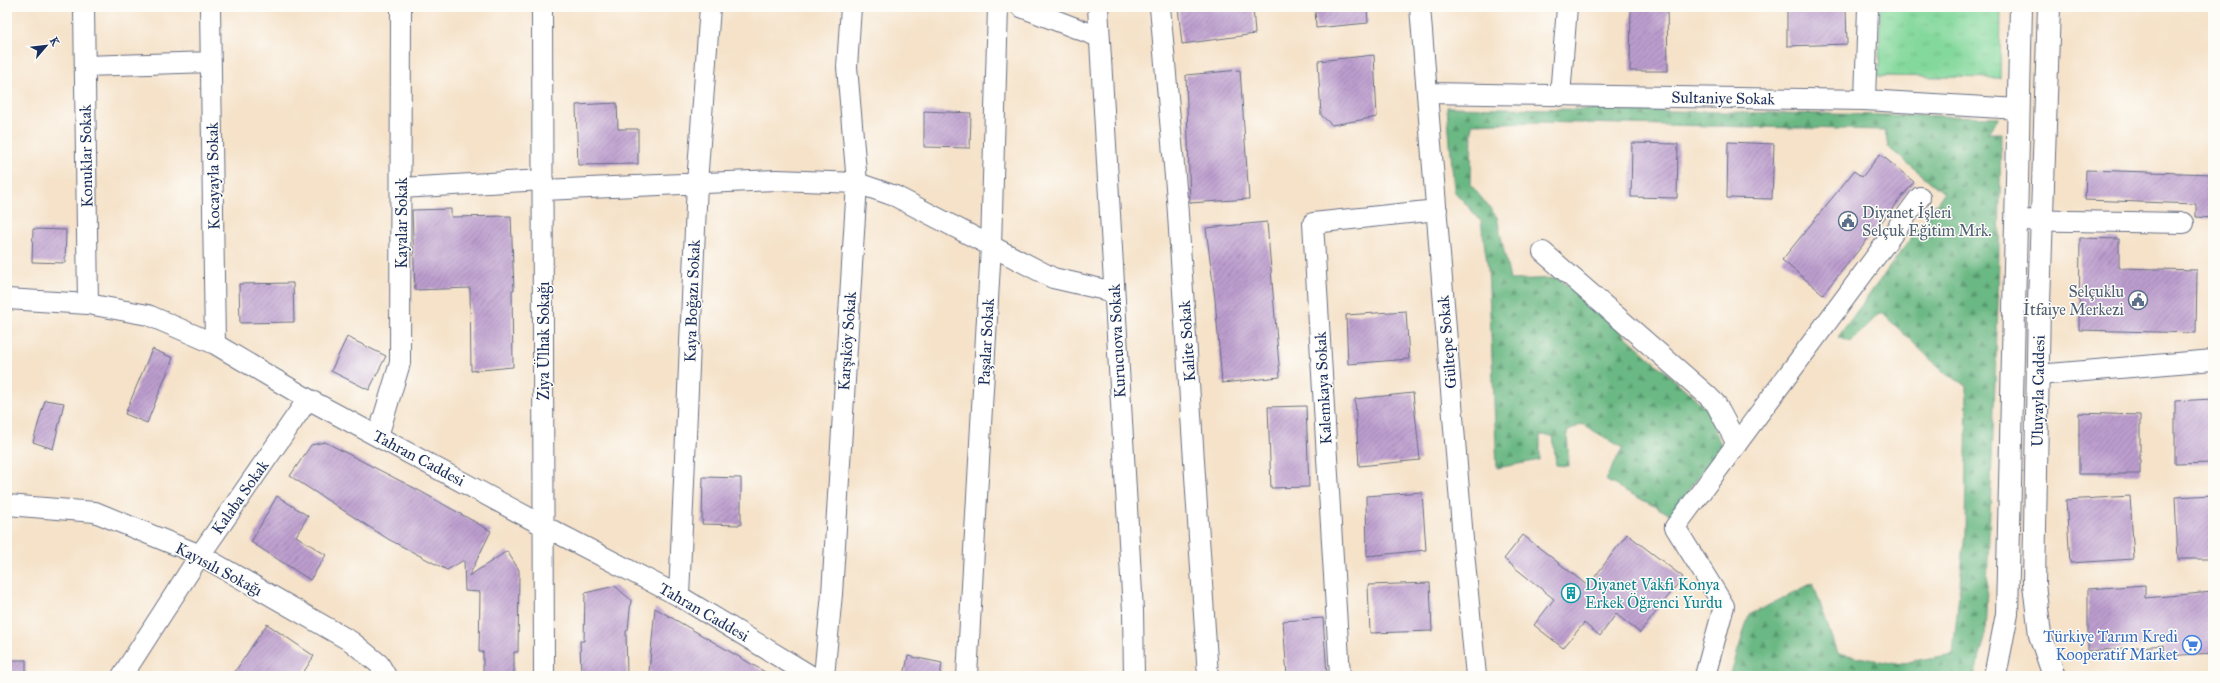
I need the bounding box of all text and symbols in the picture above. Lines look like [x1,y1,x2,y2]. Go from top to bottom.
north arrow [26,26,66,66]
text: K [47,35,63,49]
street label: Sultaniye Sokak [1671,88,1776,108]
street label: Konuklar Sokak [76,104,96,208]
street label: Kocayayla Sokak [203,122,223,230]
street label: Kayalar Sokak [392,177,411,269]
place label: Diyanet İşleri Selçuk Eğitim Mrk. [1862,202,1992,241]
public building icon: Diyanet İşleri Selçuk Eğitim Mrk. [1837,210,1859,232]
street label: Kaya Boğazı Sokak [680,239,705,363]
street label: Ziya Ülhak Sokağı [533,281,554,400]
place label: Selçuklu İtfaiye Merkezi [2023,282,2125,319]
street label: Kurucuova Sokak [1104,283,1129,399]
public building icon: Selçuklu İtfaiye Merkezi [2127,289,2149,311]
street label: Karşıköy Sokak [834,290,860,391]
street label: Gültepe Sokak [1433,294,1461,390]
street label: Paşalar Sokak [974,297,998,386]
street label: Kalite Sokak [1175,299,1199,382]
street label: Kalemkaya Sokak [1311,330,1335,445]
street label: Uluyayla Caddesi [2028,334,2048,447]
street label: Tahran Caddesi [370,426,469,490]
street label: Kalaba Sokak [208,456,273,538]
street label: Kayısılı Sokağı [172,538,266,601]
place label: Diyanet Vakfı Konya Erkek Öğrenci Yurdu [1585,575,1723,613]
street label: Tahran Caddesi [655,578,753,646]
building icon: Diyanet Vakfı Konya Erkek Öğrenci Yurdu [1560,582,1582,604]
place label: Türkiye Tarım Kredi Kooperatif Market [2043,627,2179,664]
supermarket icon: Türkiye Tarım Kredi Kooperatif Market [2181,634,2203,656]

